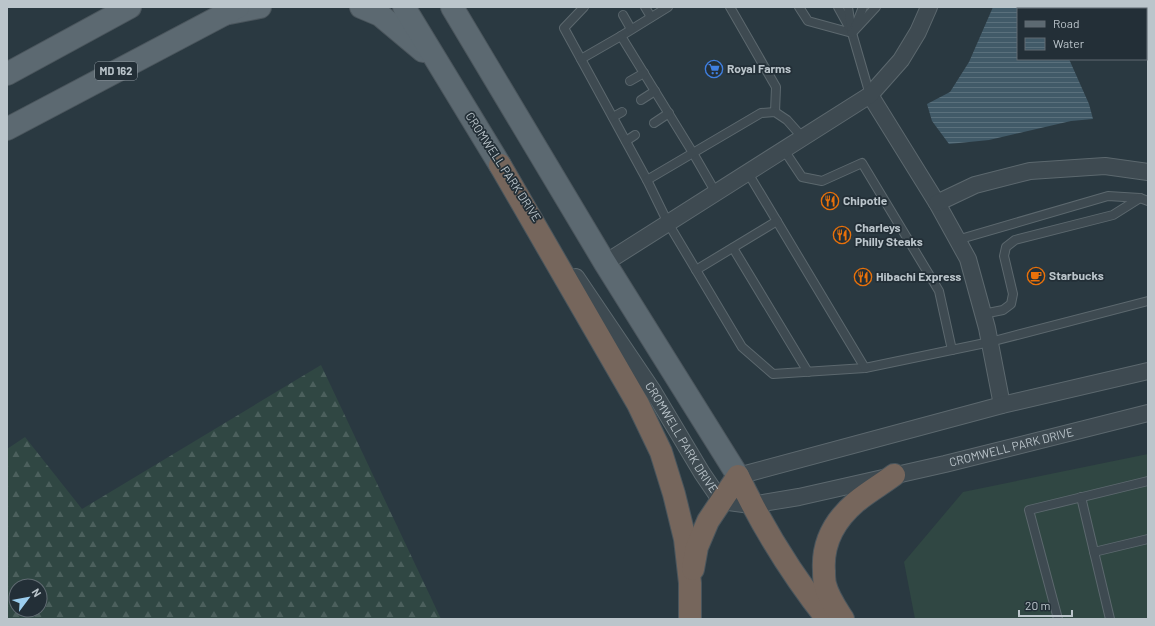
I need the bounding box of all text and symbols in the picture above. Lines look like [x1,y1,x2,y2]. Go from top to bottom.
legend [1017,8,1147,60]
text: Road [1053,16,1080,30]
text: Water [1053,36,1085,50]
supermarket icon: Royal Farms [704,59,724,79]
place label: Royal Farms [727,61,791,75]
road number: MD 162 [95,62,137,80]
street label: CROMWELL PARK DRIVE [463,109,544,224]
restaurant icon: Chipotle [820,191,840,211]
place label: Chipotle [843,193,888,207]
place label: Charleys Philly Steaks [855,220,923,248]
restaurant icon: Charleys Philly Steaks [832,225,852,245]
cafe icon: Starbucks [1026,266,1046,286]
restaurant icon: Hibachi Express [853,267,873,287]
place label: Starbucks [1049,268,1104,282]
place label: Hibachi Express [876,269,961,283]
street label: CROMWELL PARK DRIVE [643,379,721,495]
street label: CROMWELL PARK DRIVE [948,424,1075,469]
north arrow [8,578,48,618]
text: N [29,586,44,599]
scale bar [1019,592,1072,618]
text: 20 m [1025,598,1051,612]

